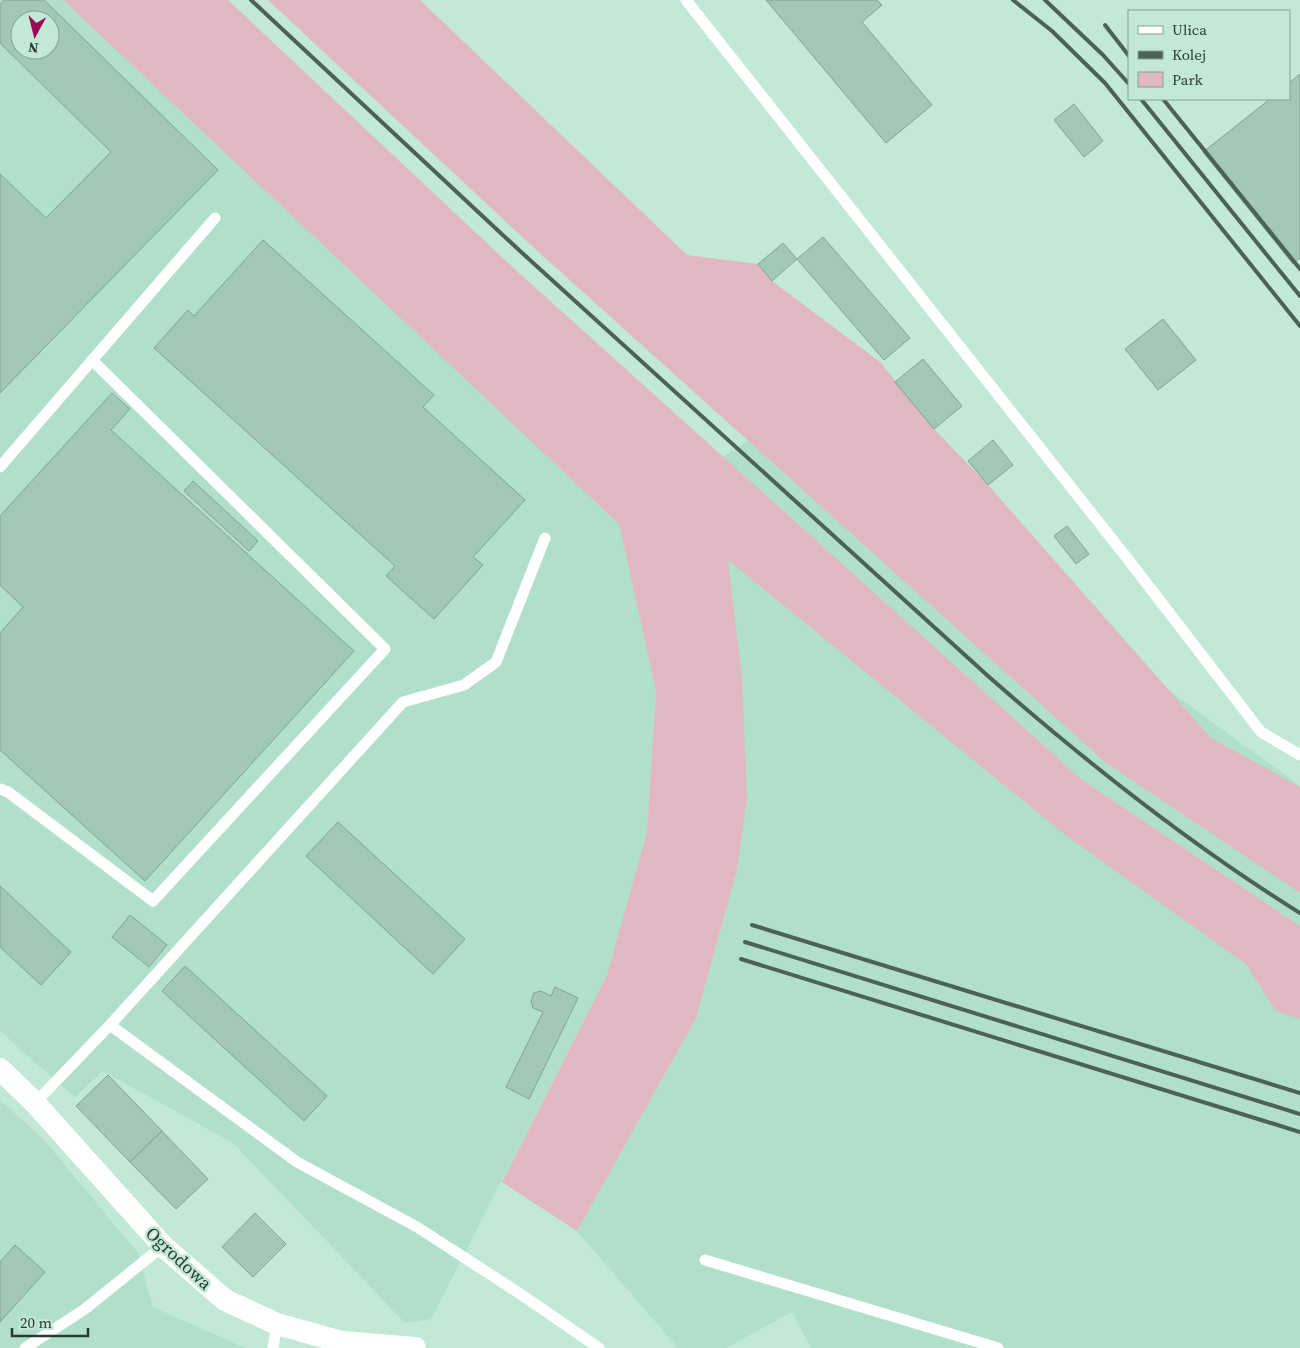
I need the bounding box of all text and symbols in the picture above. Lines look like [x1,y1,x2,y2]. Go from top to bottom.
north arrow [10,10,60,60]
legend [1128,10,1290,100]
text: Ulica [1172,19,1207,40]
text: N [27,37,40,58]
text: Kolej [1172,44,1206,65]
text: Park [1172,69,1204,90]
street label: Ogrodowa [140,1221,218,1296]
scale bar [12,1306,89,1338]
text: 20 m [20,1312,52,1333]

